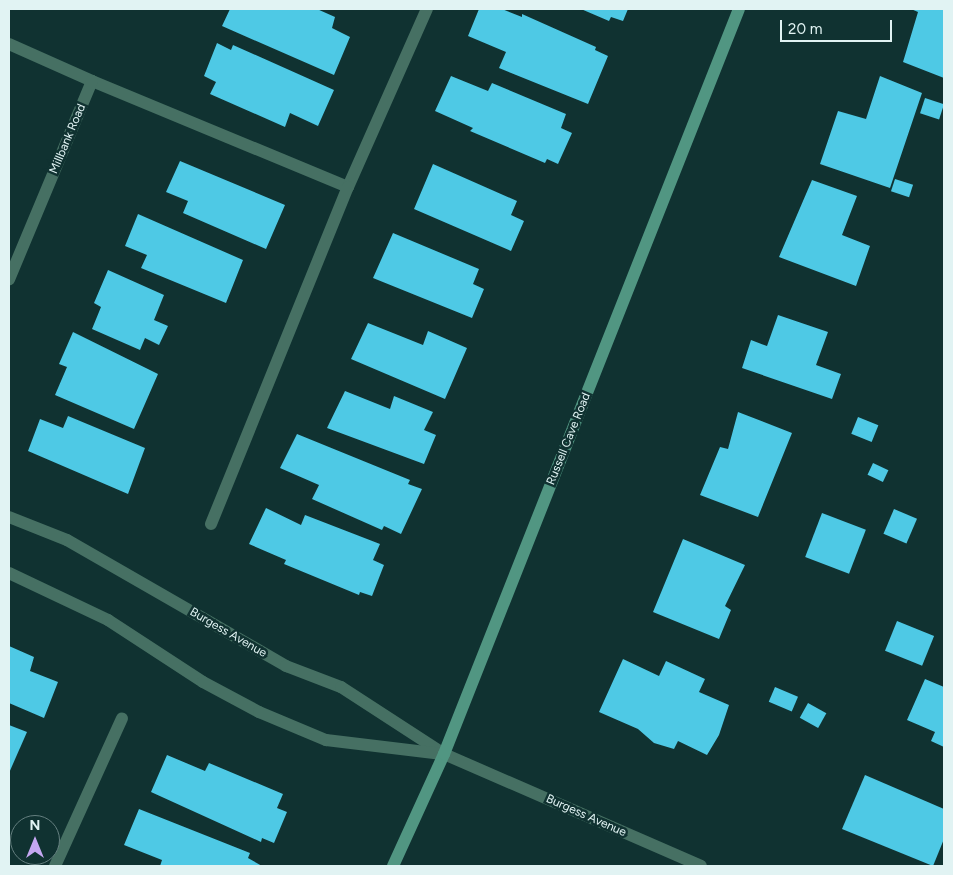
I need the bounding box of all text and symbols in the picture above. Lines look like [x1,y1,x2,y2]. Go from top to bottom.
scale bar [783,10,896,42]
text: 20 m [788,20,822,38]
street label: Millbank Road [47,102,89,176]
street label: Russell Cave Road [544,391,594,487]
street label: Burgess Avenue [187,605,269,661]
street label: Burgess Avenue [544,792,628,840]
north arrow [10,815,60,865]
text: N [30,817,40,834]

